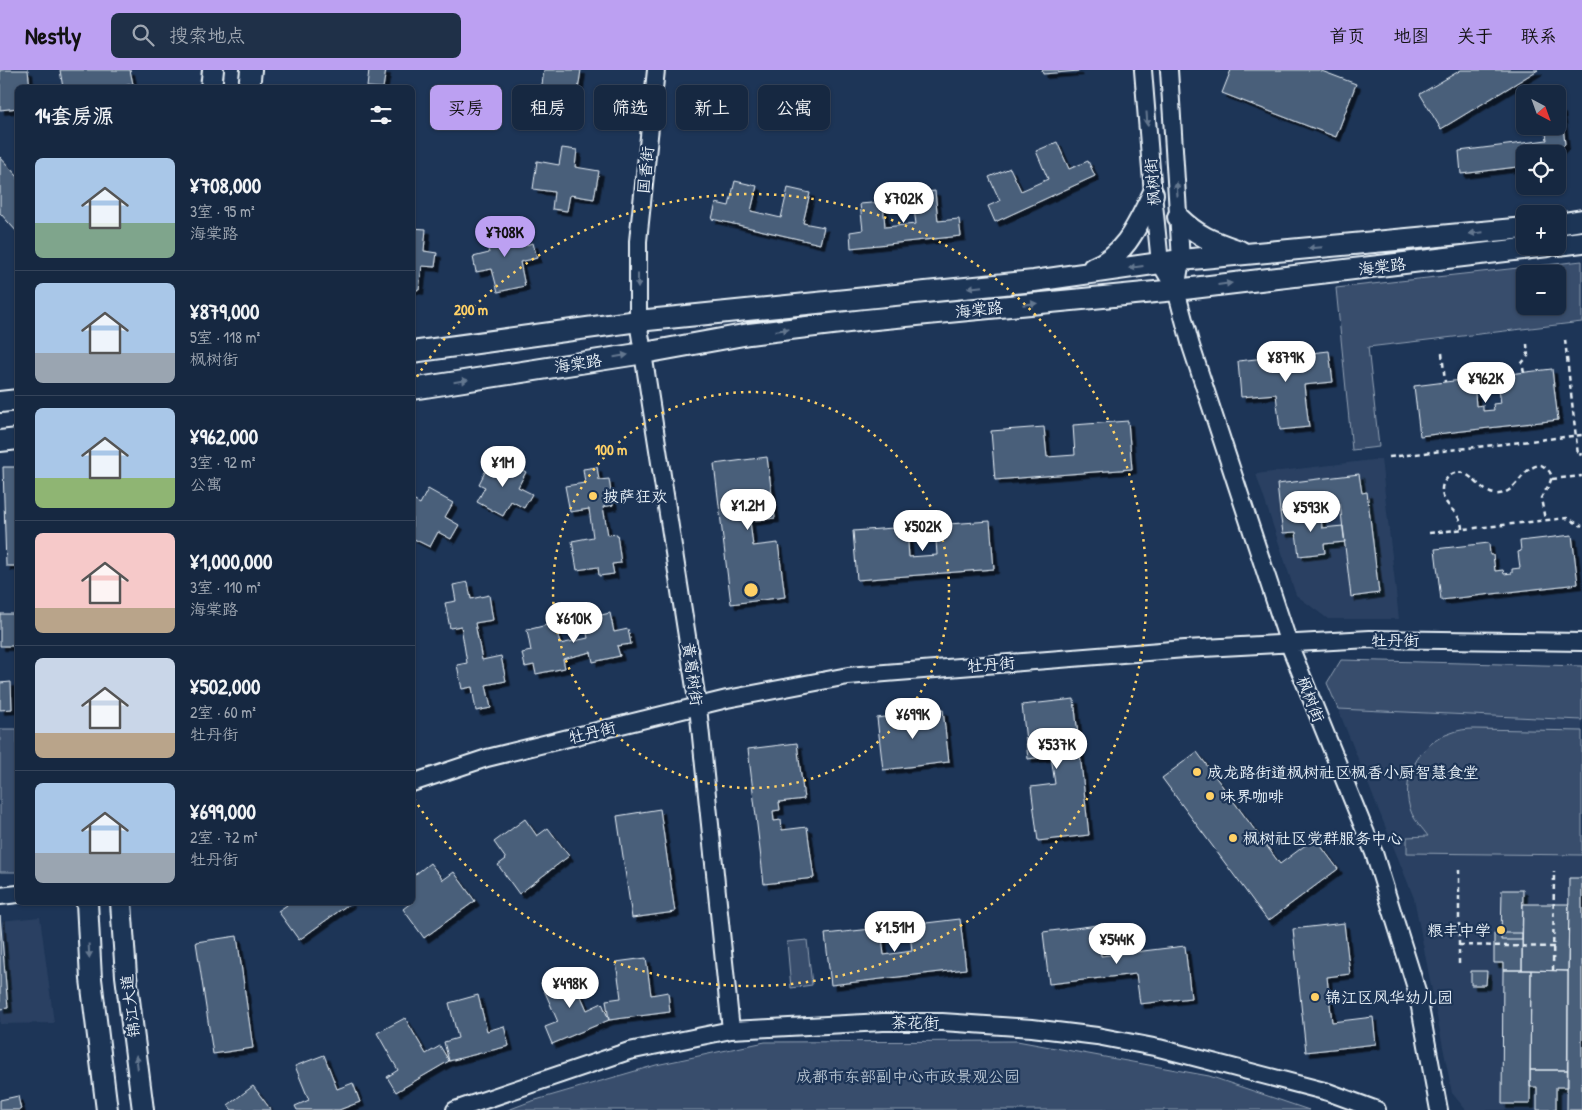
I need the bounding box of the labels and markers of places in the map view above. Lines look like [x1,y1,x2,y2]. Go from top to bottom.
pin: ¥702K [869,182,939,224]
pin: ¥708K [470,216,540,258]
pin: ¥879K [1251,340,1321,383]
pin: ¥962K [1451,362,1521,404]
pin: ¥1M [479,446,527,488]
place label: 披萨狂欢 [603,485,667,507]
pin: ¥1.2M [713,488,783,531]
marker: 披萨狂欢 [587,490,599,502]
pin: ¥593K [1276,490,1346,533]
pin: ¥502K [888,510,958,552]
centre of rings [742,581,760,599]
pin: ¥610K [539,602,609,644]
pin: ¥699K [878,698,948,740]
pin: ¥537K [1022,728,1092,770]
place label: 成龙路街道枫树社区枫香小厨智慧食堂 [1207,761,1479,783]
marker: 成龙路街道枫树社区枫香小厨智慧食堂 [1191,766,1203,778]
place label: 味界咖啡 [1220,785,1284,807]
marker: 味界咖啡 [1204,790,1216,802]
place label: 枫树社区党群服务中心 [1243,827,1403,849]
marker: 枫树社区党群服务中心 [1227,832,1239,844]
pin: ¥1.51M [854,910,936,953]
place label: 粮丰中学 [1427,919,1491,941]
pin: ¥544K [1082,922,1152,965]
marker: 粮丰中学 [1495,924,1507,936]
pin: ¥498K [535,966,605,1009]
place label: 锦江区风华幼儿园 [1325,986,1453,1008]
marker: 锦江区风华幼儿园 [1309,991,1321,1003]

